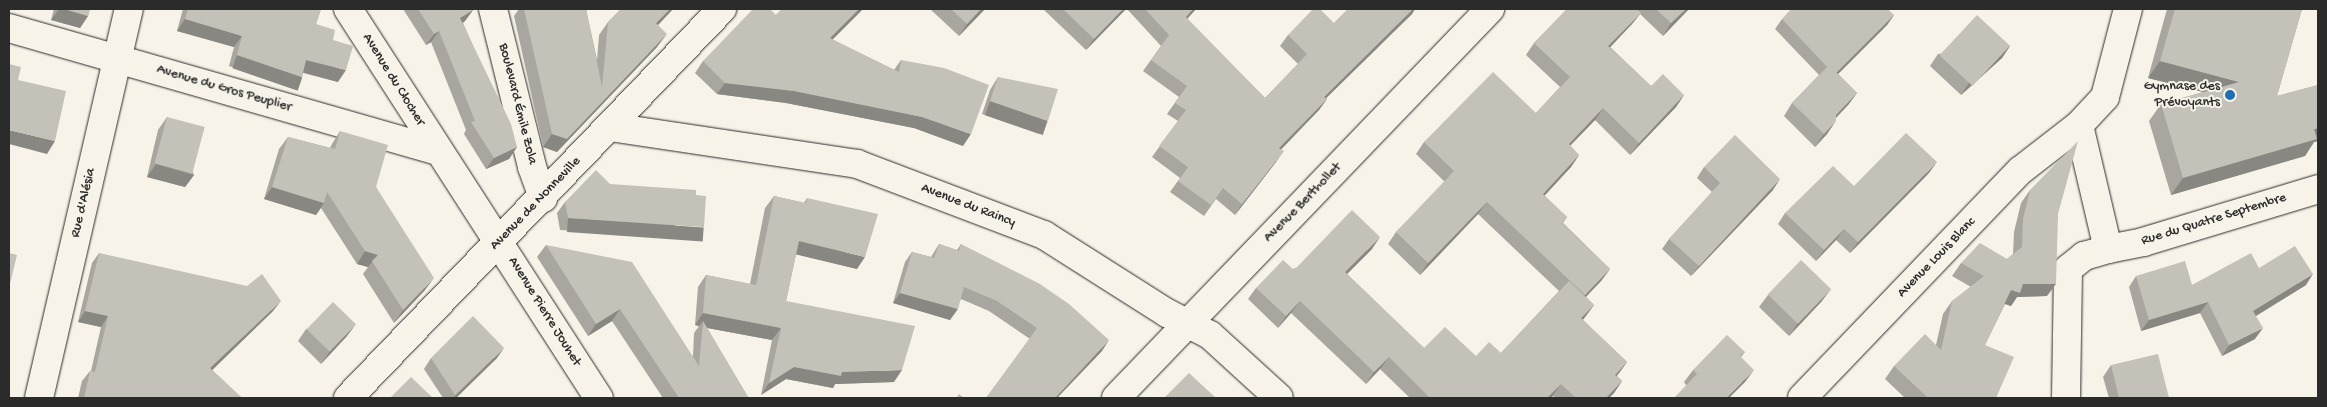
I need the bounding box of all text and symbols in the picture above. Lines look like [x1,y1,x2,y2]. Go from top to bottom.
street label: Avenue du Clocher [358,31,428,129]
street label: Boulevard Émile Zola [494,42,540,166]
street label: Avenue du Gros Peuplier [155,62,293,116]
place label: Gymnase des Prévoyants [2144,79,2220,111]
marker: Gymnase des Prévoyants [2224,89,2236,101]
street label: Avenue de Nonneville [487,154,585,254]
street label: Avenue Berthollet [1261,160,1345,246]
street label: Rue d'Alésia [68,167,100,239]
street label: Avenue du Raincy [918,180,1018,232]
street label: Rue du Quatre Septembre [2140,190,2288,250]
street label: Avenue Louis Blanc [1894,214,1980,302]
street label: Avenue Pierre Jouhet [504,254,584,370]

